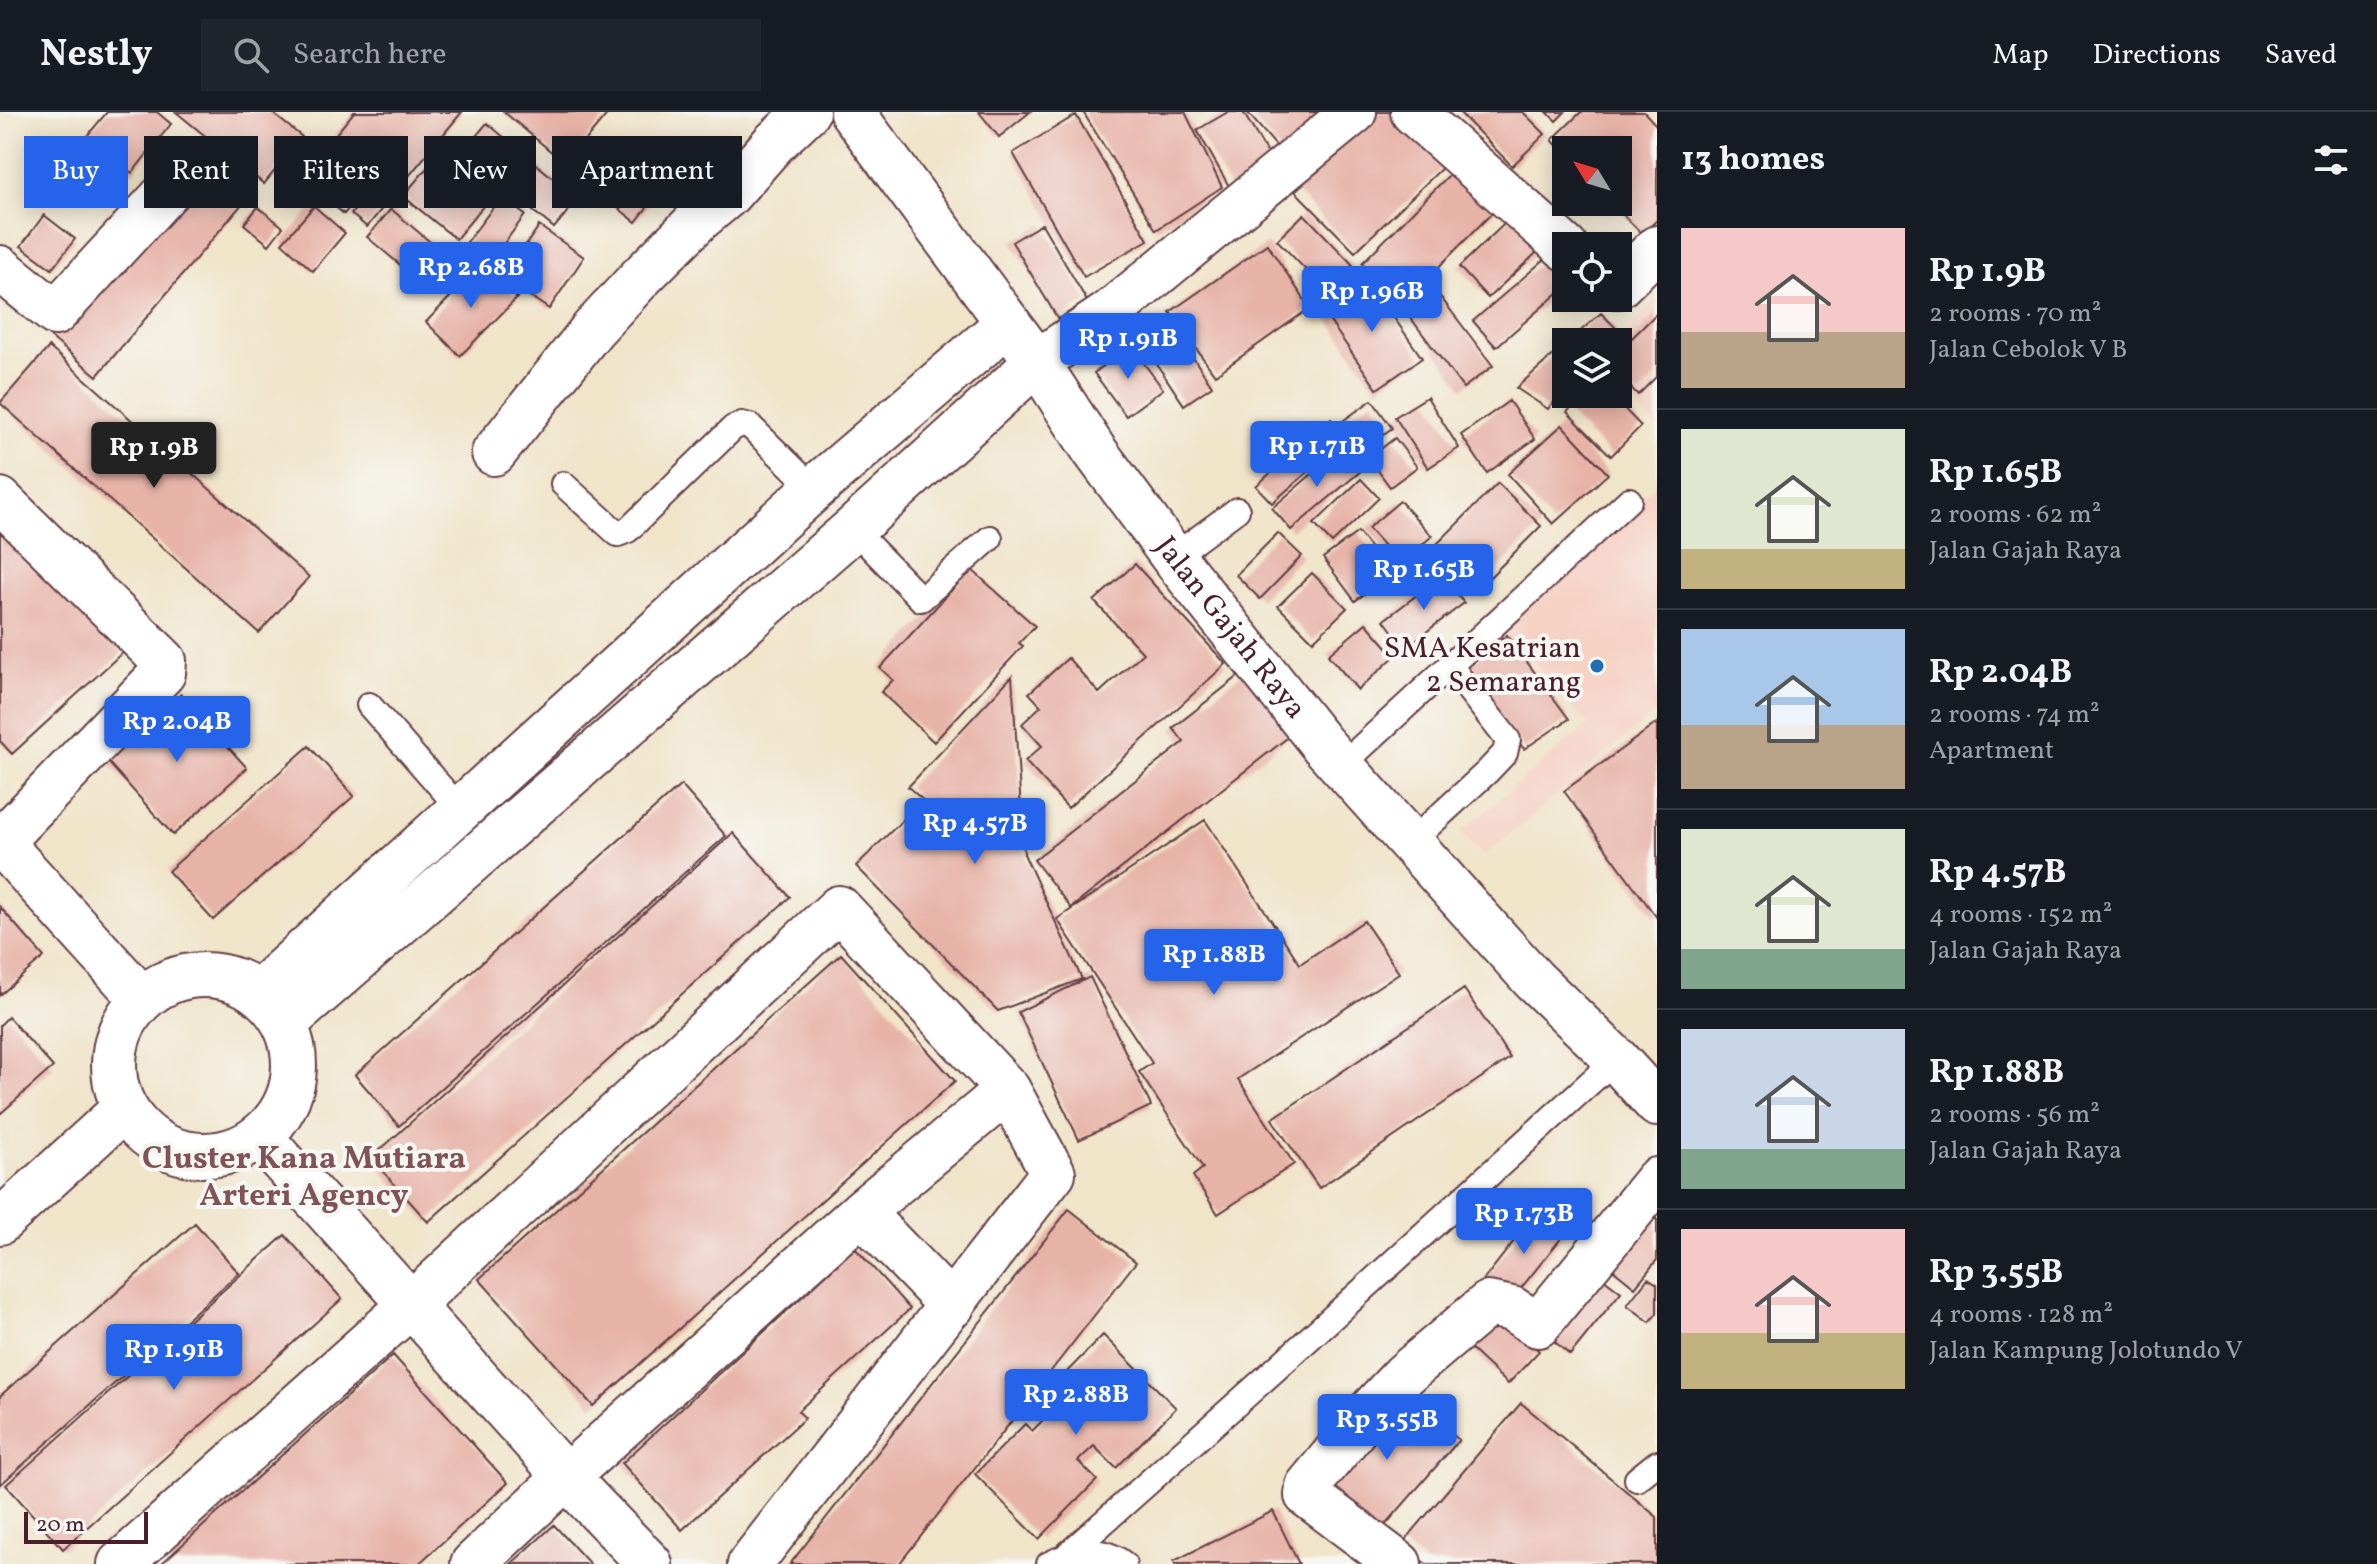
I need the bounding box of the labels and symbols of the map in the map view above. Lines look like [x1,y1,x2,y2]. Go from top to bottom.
north arrow [1552,136,1632,216]
pin: Rp 2.68B [388,242,554,310]
pin: Rp 1.96B [1289,266,1455,334]
pin: Rp 1.91B [1045,313,1211,381]
pin: Rp 1.71B [1234,421,1400,489]
pin: Rp 1.9B [80,422,228,490]
street label: Jalan Gajah Raya [1144,528,1316,729]
pin: Rp 1.65B [1341,544,1507,612]
place label: SMA Kesatrian 2 Semarang [1384,628,1581,704]
marker: SMA Kesatrian 2 Semarang [1588,657,1606,675]
pin: Rp 2.04B [94,696,260,764]
pin: Rp 4.57B [892,798,1058,866]
pin: Rp 1.88B [1131,929,1297,997]
district label: Cluster Kana Mutiara Arteri Agency [142,1138,466,1219]
pin: Rp 1.73B [1441,1188,1607,1256]
pin: Rp 1.91B [91,1324,257,1392]
pin: Rp 2.88B [993,1369,1159,1437]
pin: Rp 3.55B [1304,1394,1470,1462]
scale bar [24,1508,148,1544]

